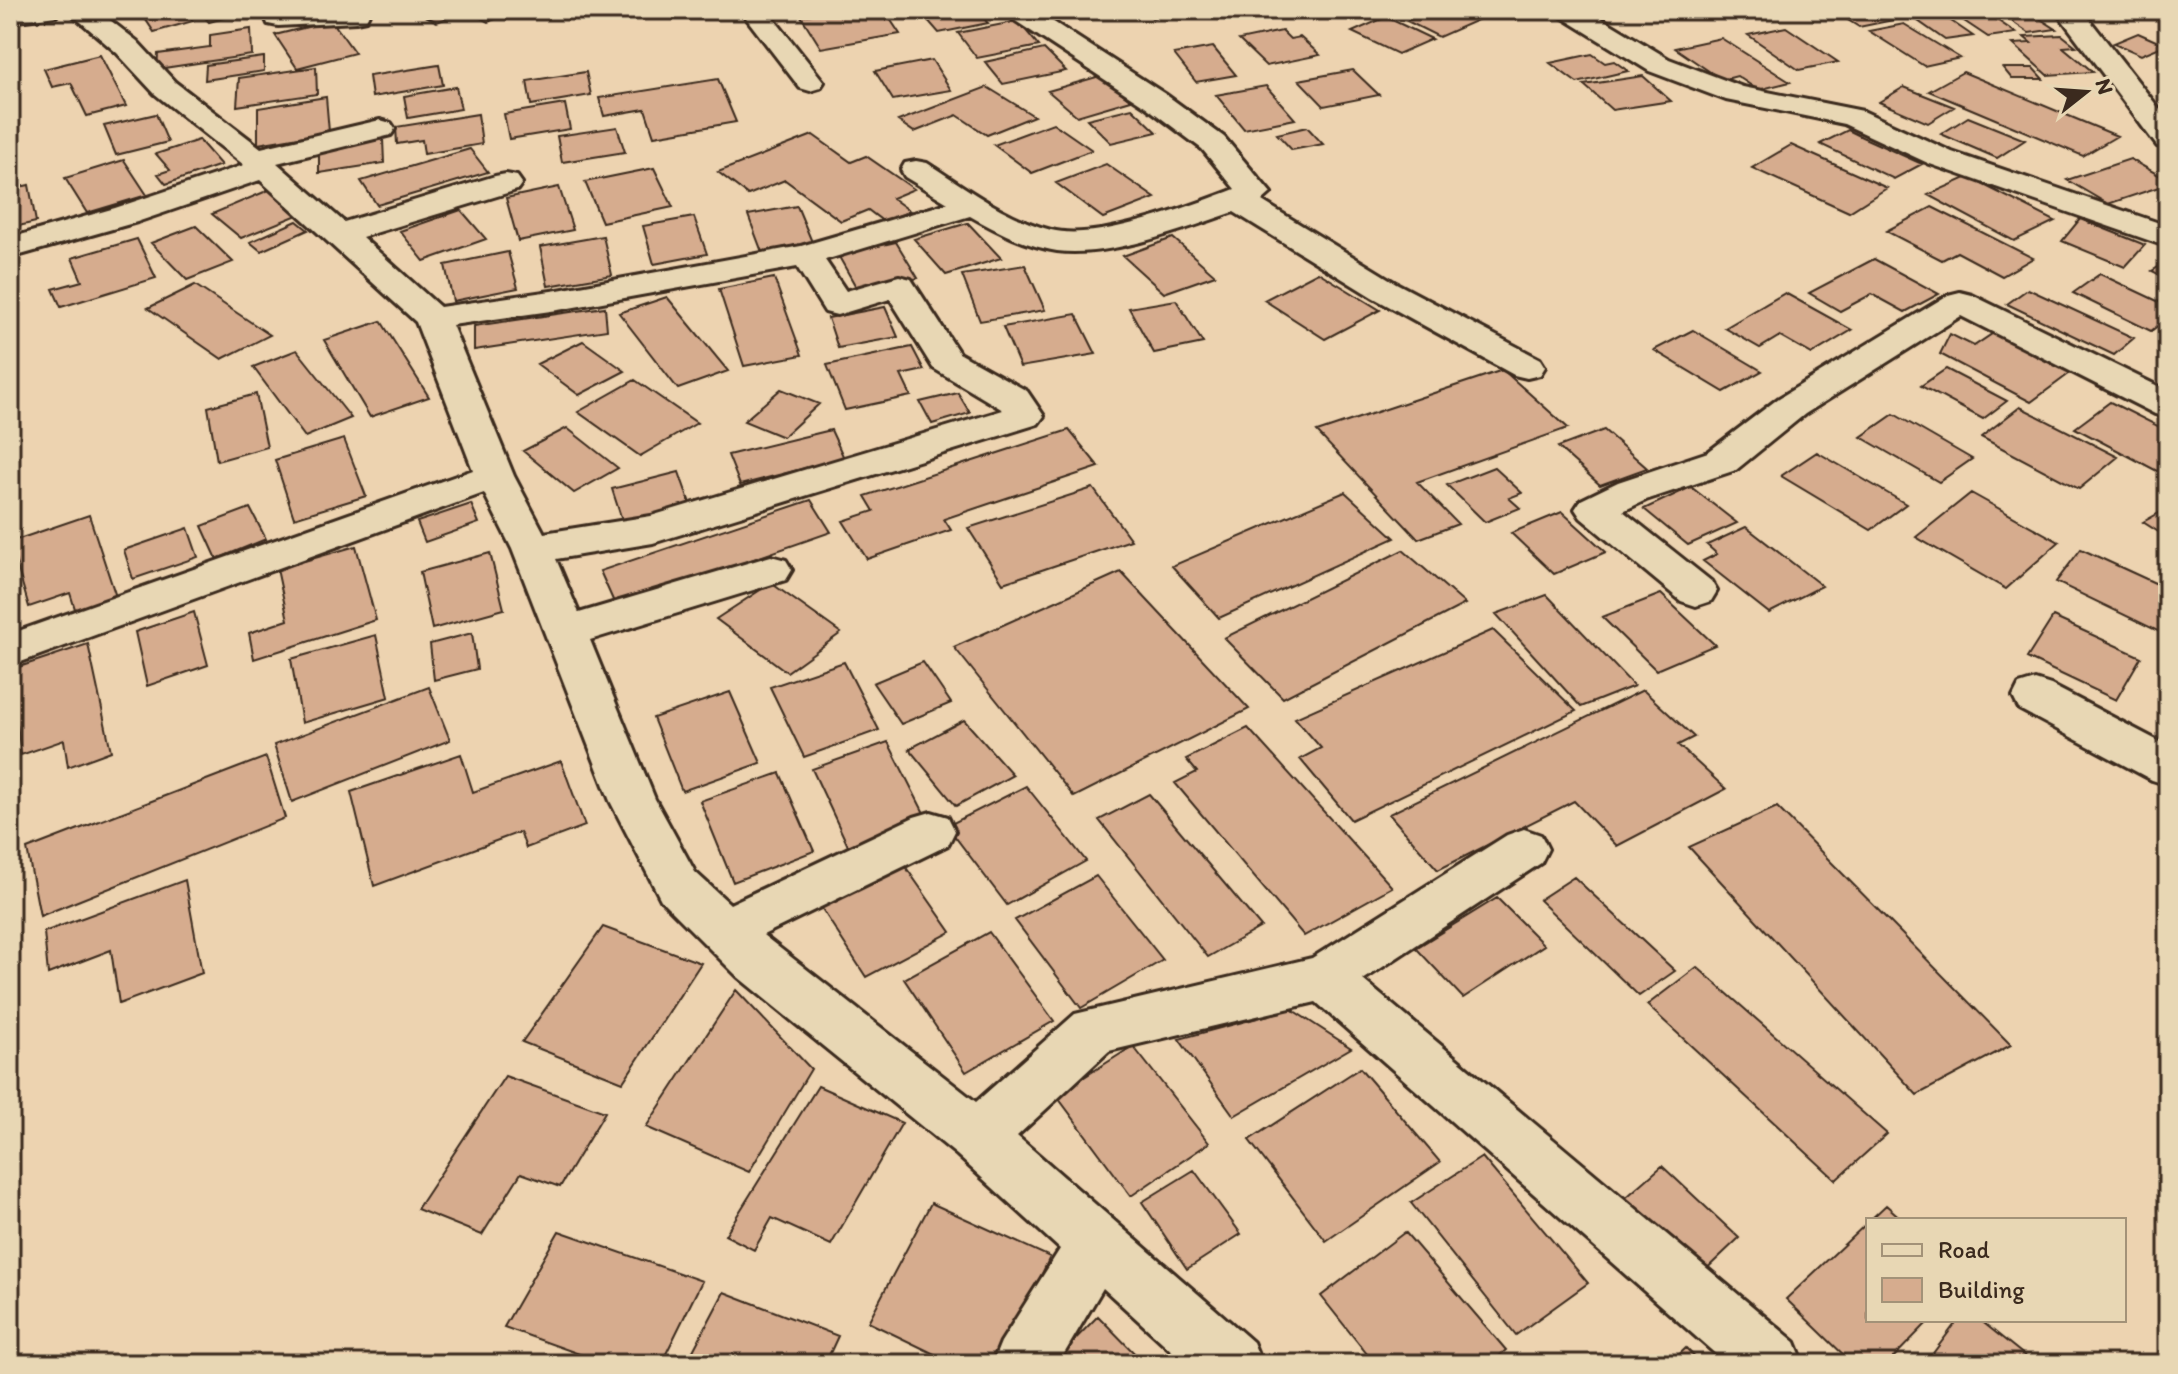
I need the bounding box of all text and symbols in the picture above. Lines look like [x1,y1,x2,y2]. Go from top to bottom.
north arrow [2046,52,2126,132]
text: N [2090,75,2120,97]
legend [1866,1218,2126,1322]
text: Road [1938,1235,1990,1264]
text: Building [1938,1275,2025,1304]

